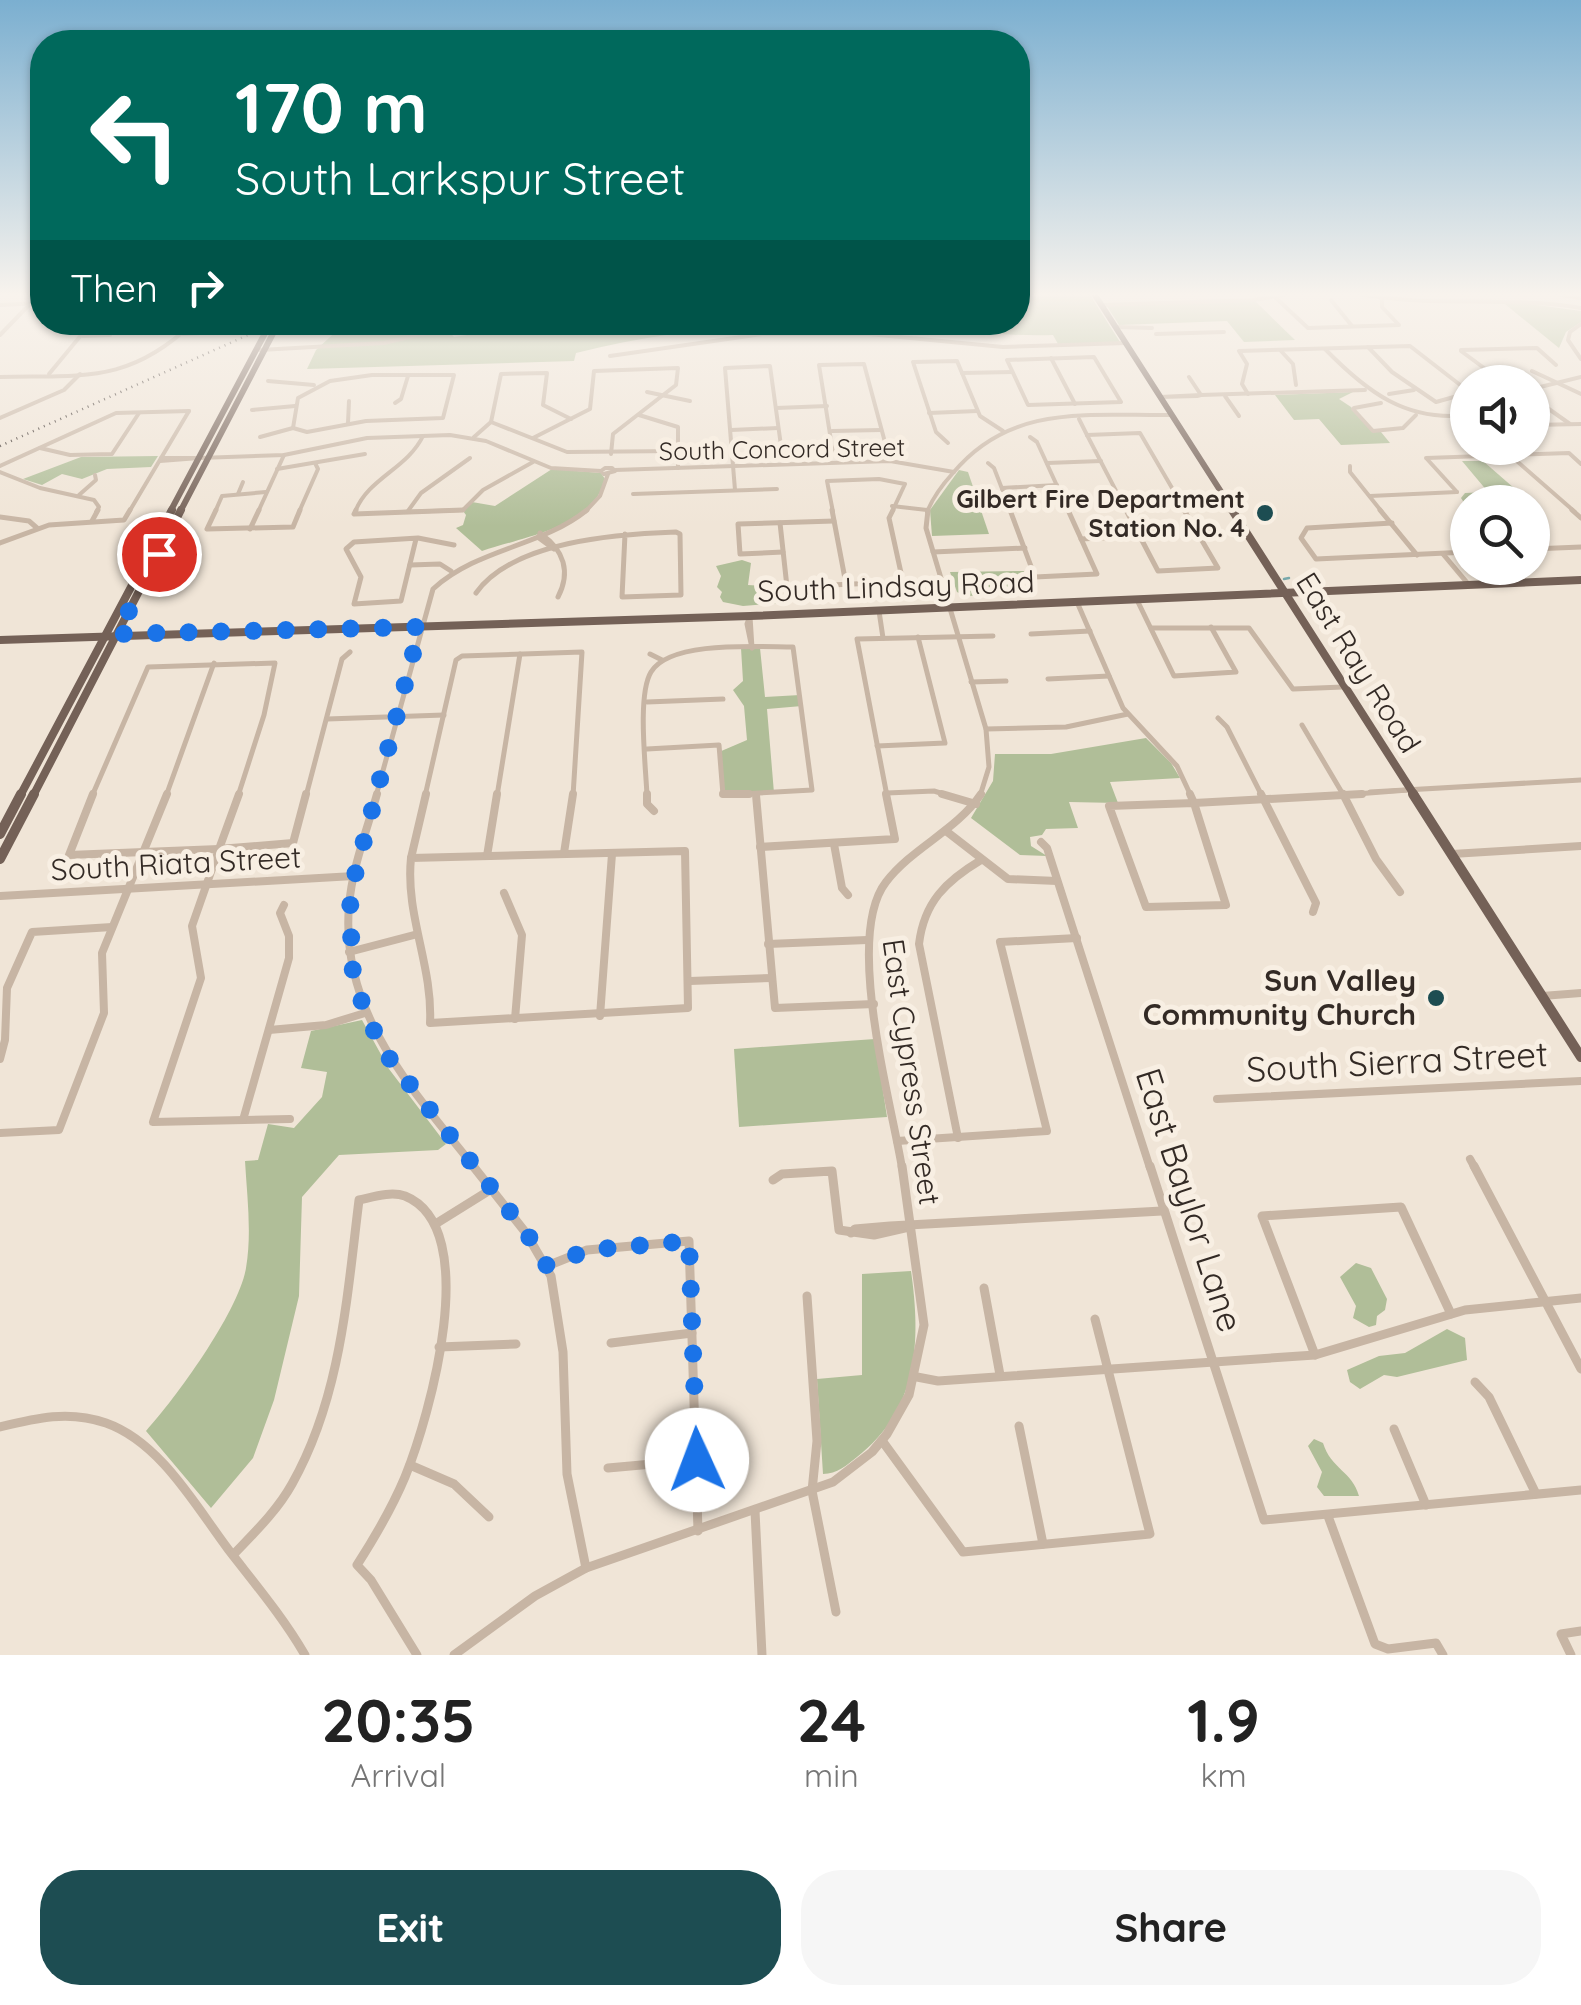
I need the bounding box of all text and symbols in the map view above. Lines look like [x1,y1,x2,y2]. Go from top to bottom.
text: 170 m [235,63,428,151]
icon: left [70,70,200,200]
text: South Larkspur Street [235,150,685,206]
icon: right [178,260,233,315]
text: Then [70,264,158,312]
map controls [1450,365,1550,585]
button: sound [1450,365,1550,465]
street label: South Concord Street [659,431,905,466]
place label: Gilbert Fire Department Station No. 4 [956,483,1245,543]
button: search [1450,485,1550,585]
marker: Gilbert Fire Department Station No. 4 [1254,502,1276,524]
pin [117,512,202,597]
icon: arrive [132,527,187,582]
street label: South Lindsay Road [757,562,1035,610]
street label: East Ray Road [1288,565,1429,760]
street label: South Riata Street [50,837,302,889]
street label: East Cypress Street [874,936,949,1208]
place label: Sun Valley Community Church [1143,961,1416,1033]
marker: Sun Valley Community Church [1425,987,1447,1009]
street label: South Sierra Street [1245,1031,1549,1091]
street label: East Baylor Lane [1127,1062,1253,1337]
position arrow [645,1408,749,1512]
text: 20:35 [321,1682,475,1757]
text: 24 [797,1682,866,1757]
text: 1.9 [1187,1682,1260,1757]
text: Arrival [350,1755,446,1795]
text: min [804,1755,859,1795]
text: km [1200,1755,1247,1795]
button: Exit [40,1870,781,1985]
button: Share [801,1870,1541,1985]

